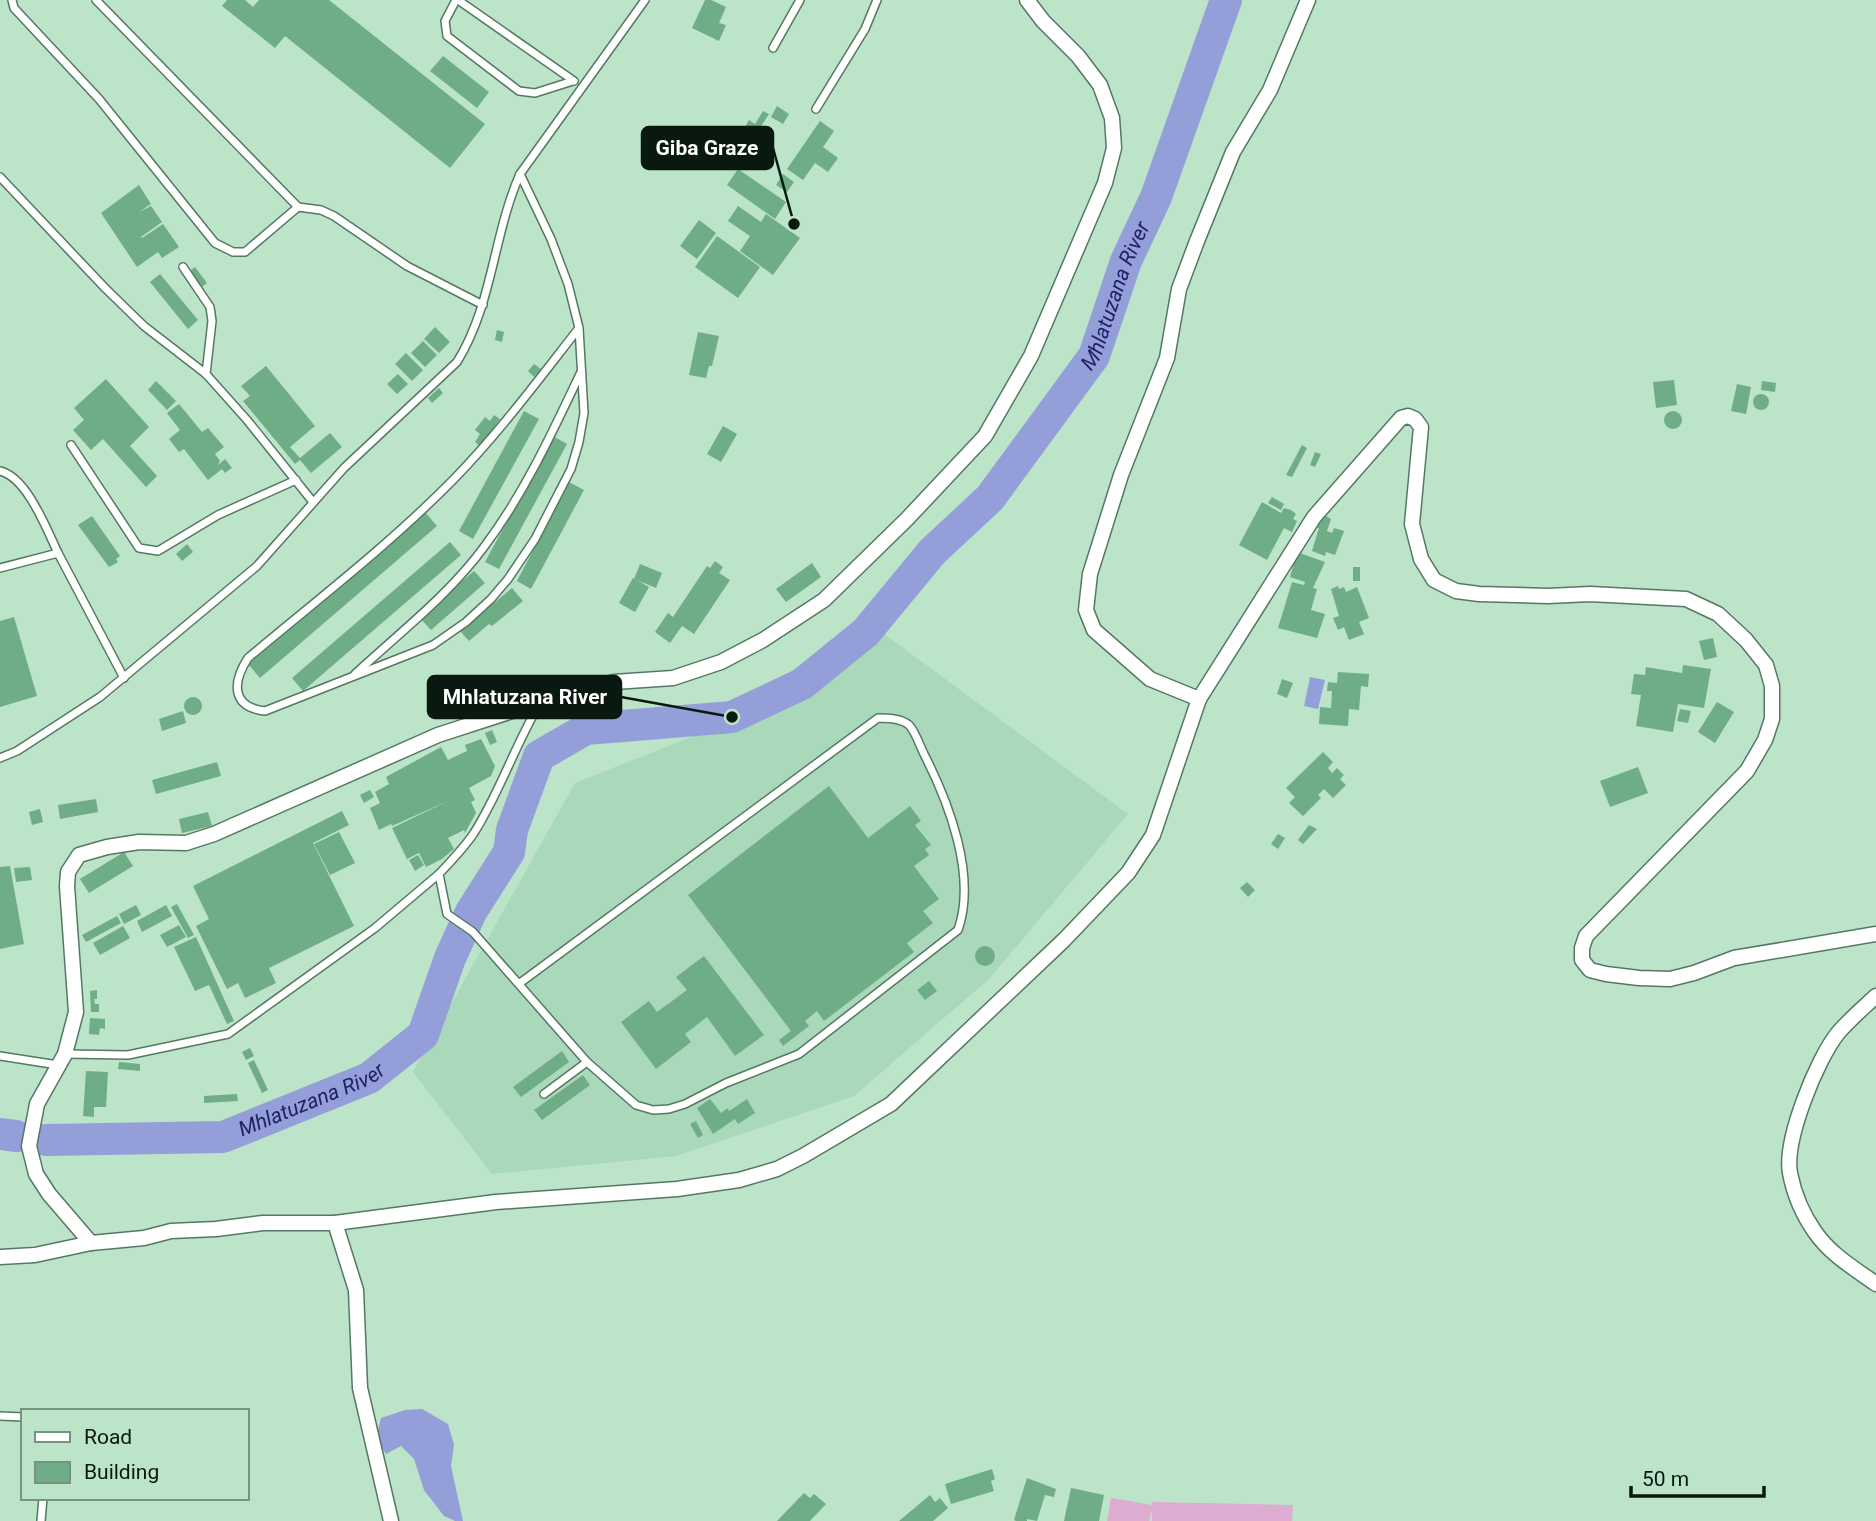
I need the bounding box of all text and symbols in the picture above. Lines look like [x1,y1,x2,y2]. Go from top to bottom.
callout: Giba Graze [642,127,773,169]
text: Giba Graze [656,136,758,160]
water label: Mhlatuzana River [1076,217,1155,375]
callout: Mhlatuzana River [428,676,621,718]
text: Mhlatuzana River [443,685,608,709]
water label: Mhlatuzana River [235,1057,390,1142]
legend [21,1409,248,1500]
text: Road [84,1425,132,1449]
scale bar [1631,1454,1764,1498]
text: Building [84,1460,159,1484]
text: 50 m [1642,1467,1689,1491]

